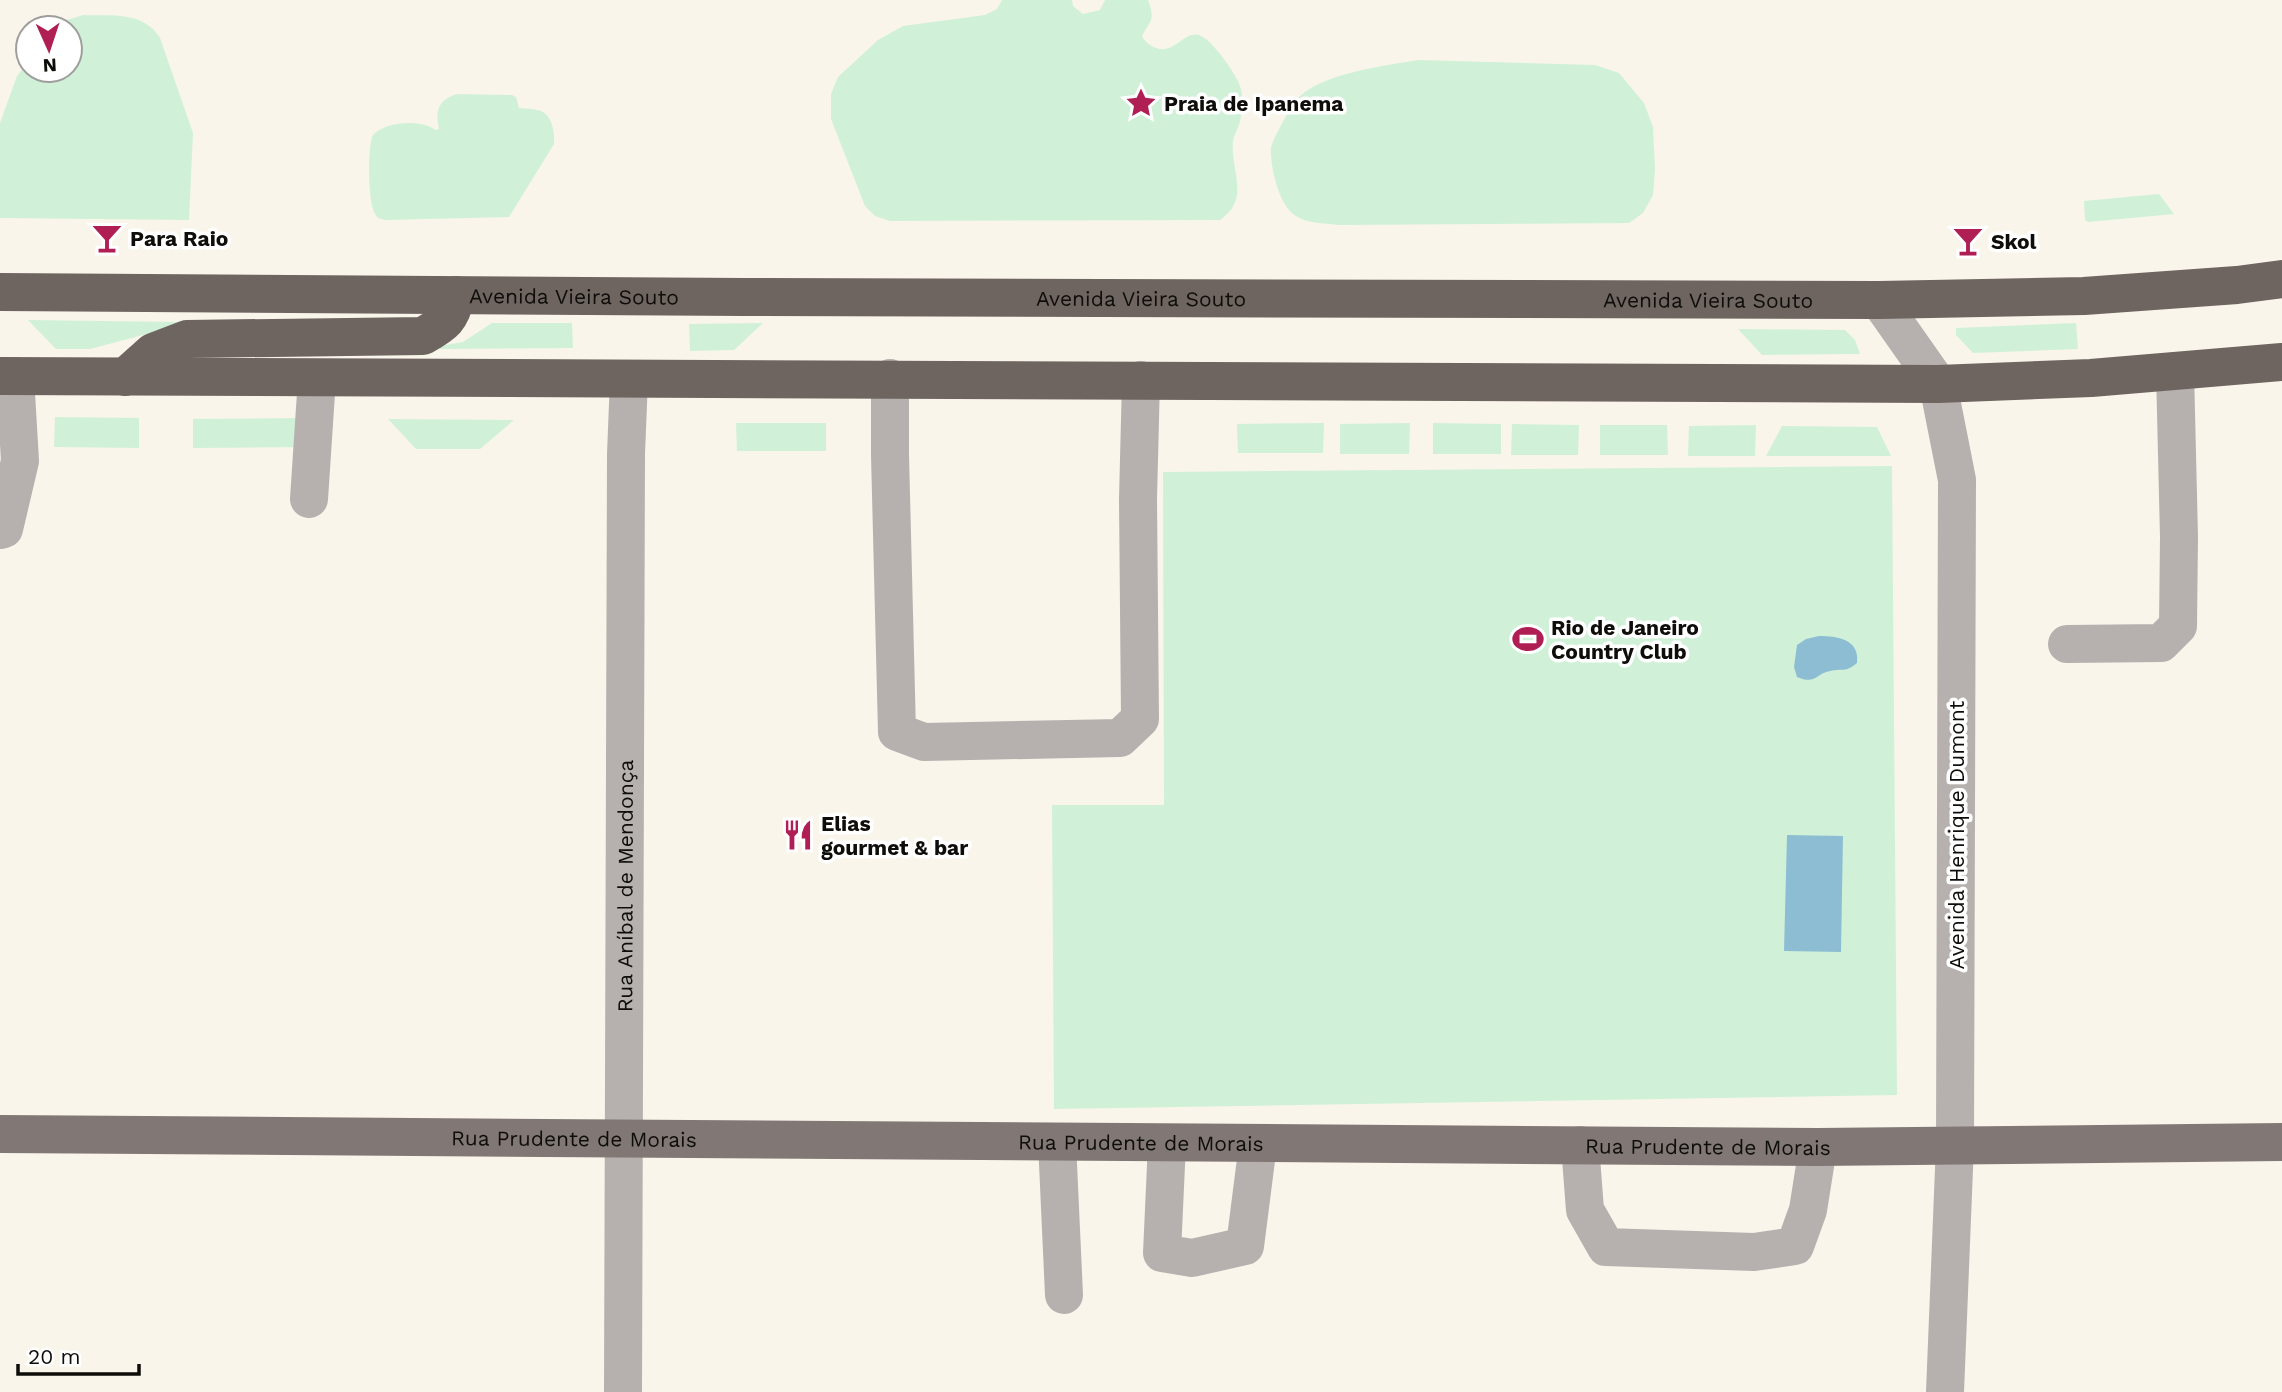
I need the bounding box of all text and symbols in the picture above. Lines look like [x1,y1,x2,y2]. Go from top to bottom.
north arrow [14,14,84,84]
text: N [42,54,58,77]
place icon: Praia de Ipanema [1124,86,1158,120]
place label: Praia de Ipanema [1164,91,1344,116]
bar icon: Para Raio [90,221,124,255]
bar icon: Skol [1951,224,1985,258]
place label: Para Raio [130,226,228,251]
place label: Skol [1991,229,2037,254]
street label: Avenida Vieira Souto [469,283,679,309]
street label: Avenida Vieira Souto [1036,285,1246,311]
street label: Avenida Vieira Souto [1603,287,1813,312]
place label: Rio de Janeiro Country Club [1551,615,1699,664]
sports icon: Rio de Janeiro Country Club [1511,622,1545,656]
street label: Avenida Henrique Dumont [1944,700,1969,969]
street label: Rua Aníbal de Mendonça [612,760,638,1012]
place label: Elias gourmet & bar [821,811,968,860]
restaurant icon: Elias gourmet & bar [781,818,815,852]
street label: Rua Prudente de Morais [451,1125,697,1151]
street label: Rua Prudente de Morais [1018,1129,1264,1156]
street label: Rua Prudente de Morais [1585,1133,1831,1160]
scale bar [18,1332,138,1376]
text: 20 m [28,1344,80,1369]

